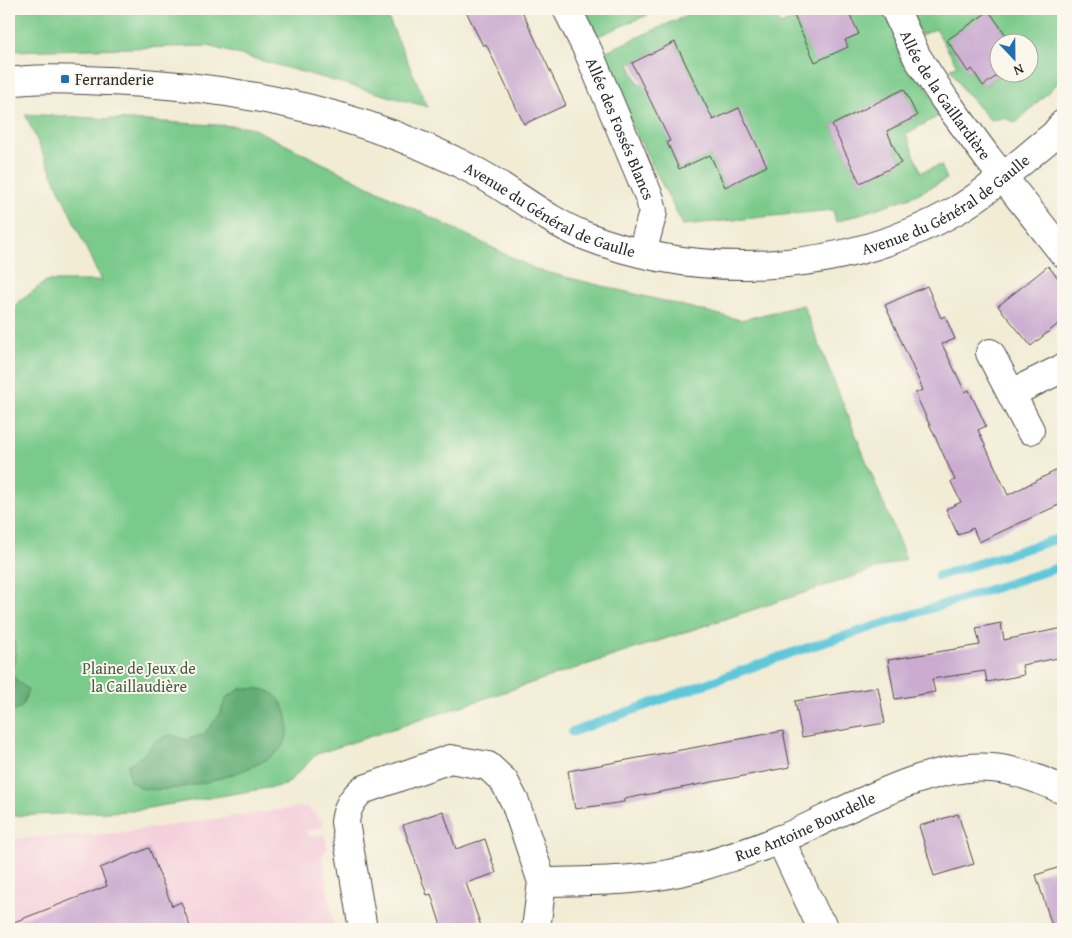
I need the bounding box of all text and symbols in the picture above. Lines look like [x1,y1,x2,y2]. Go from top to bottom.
street label: Allée de la Gaillardière [894,26,997,165]
north arrow [990,32,1040,82]
street label: Allée des Fossés Blancs [580,54,661,203]
text: N [1010,59,1027,81]
place label: Ferranderie [75,67,154,91]
marker: Ferranderie [59,73,71,85]
street label: Avenue du Général de Gaulle [859,148,1035,261]
street label: Avenue du Général de Gaulle [460,156,638,263]
park label: Plaine de Jeux de la Caillaudière [82,656,196,698]
street label: Rue Antoine Bourdelle [732,785,879,867]

